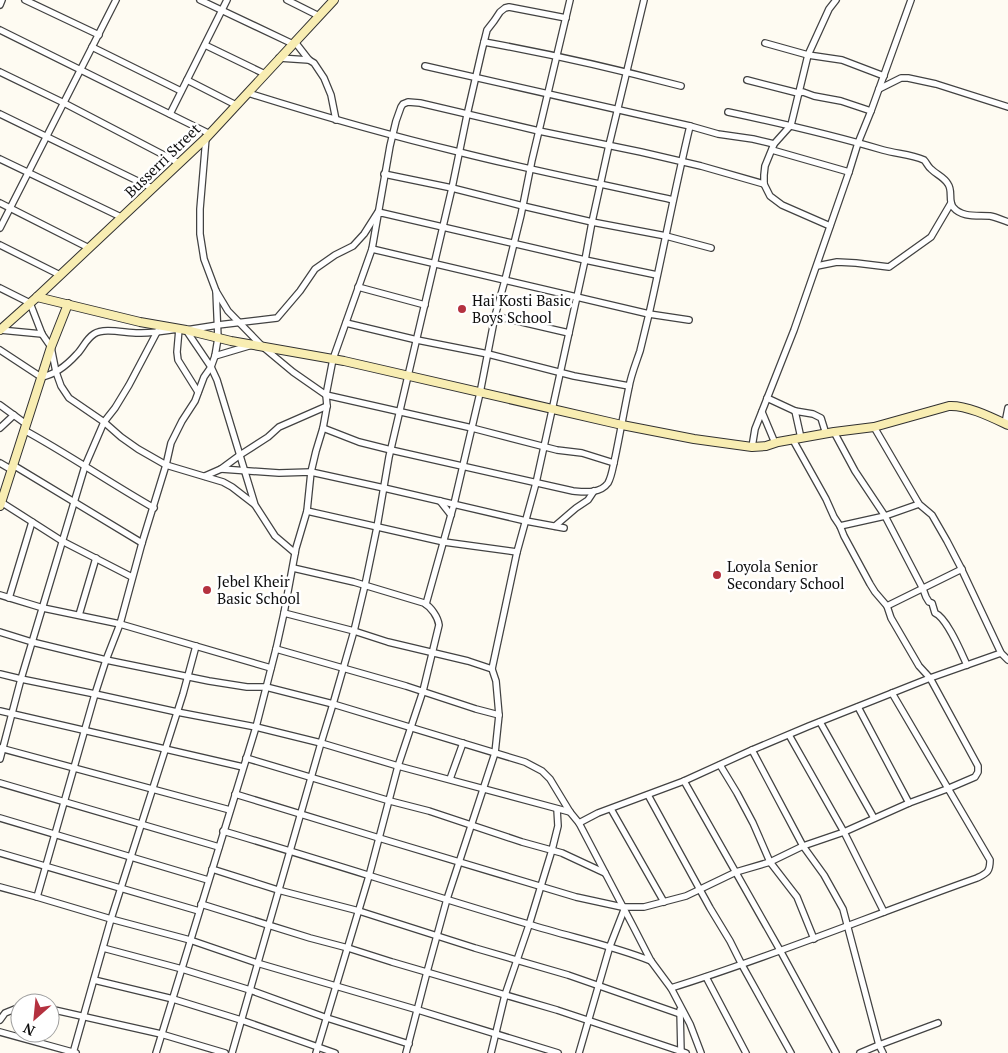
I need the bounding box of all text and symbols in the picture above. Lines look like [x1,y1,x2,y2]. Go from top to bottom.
street label: Busserri Street [120,118,205,201]
place label: Hai Kosti Basic Boys School [472,290,571,327]
marker: Hai Kosti Basic Boys School [456,303,468,315]
place label: Loyola Senior Secondary School [727,556,845,593]
marker: Loyola Senior Secondary School [711,569,723,581]
place label: Jebel Kheir Basic School [217,571,300,608]
marker: Jebel Kheir Basic School [201,584,213,596]
north arrow [10,993,60,1043]
text: N [19,1019,38,1041]

